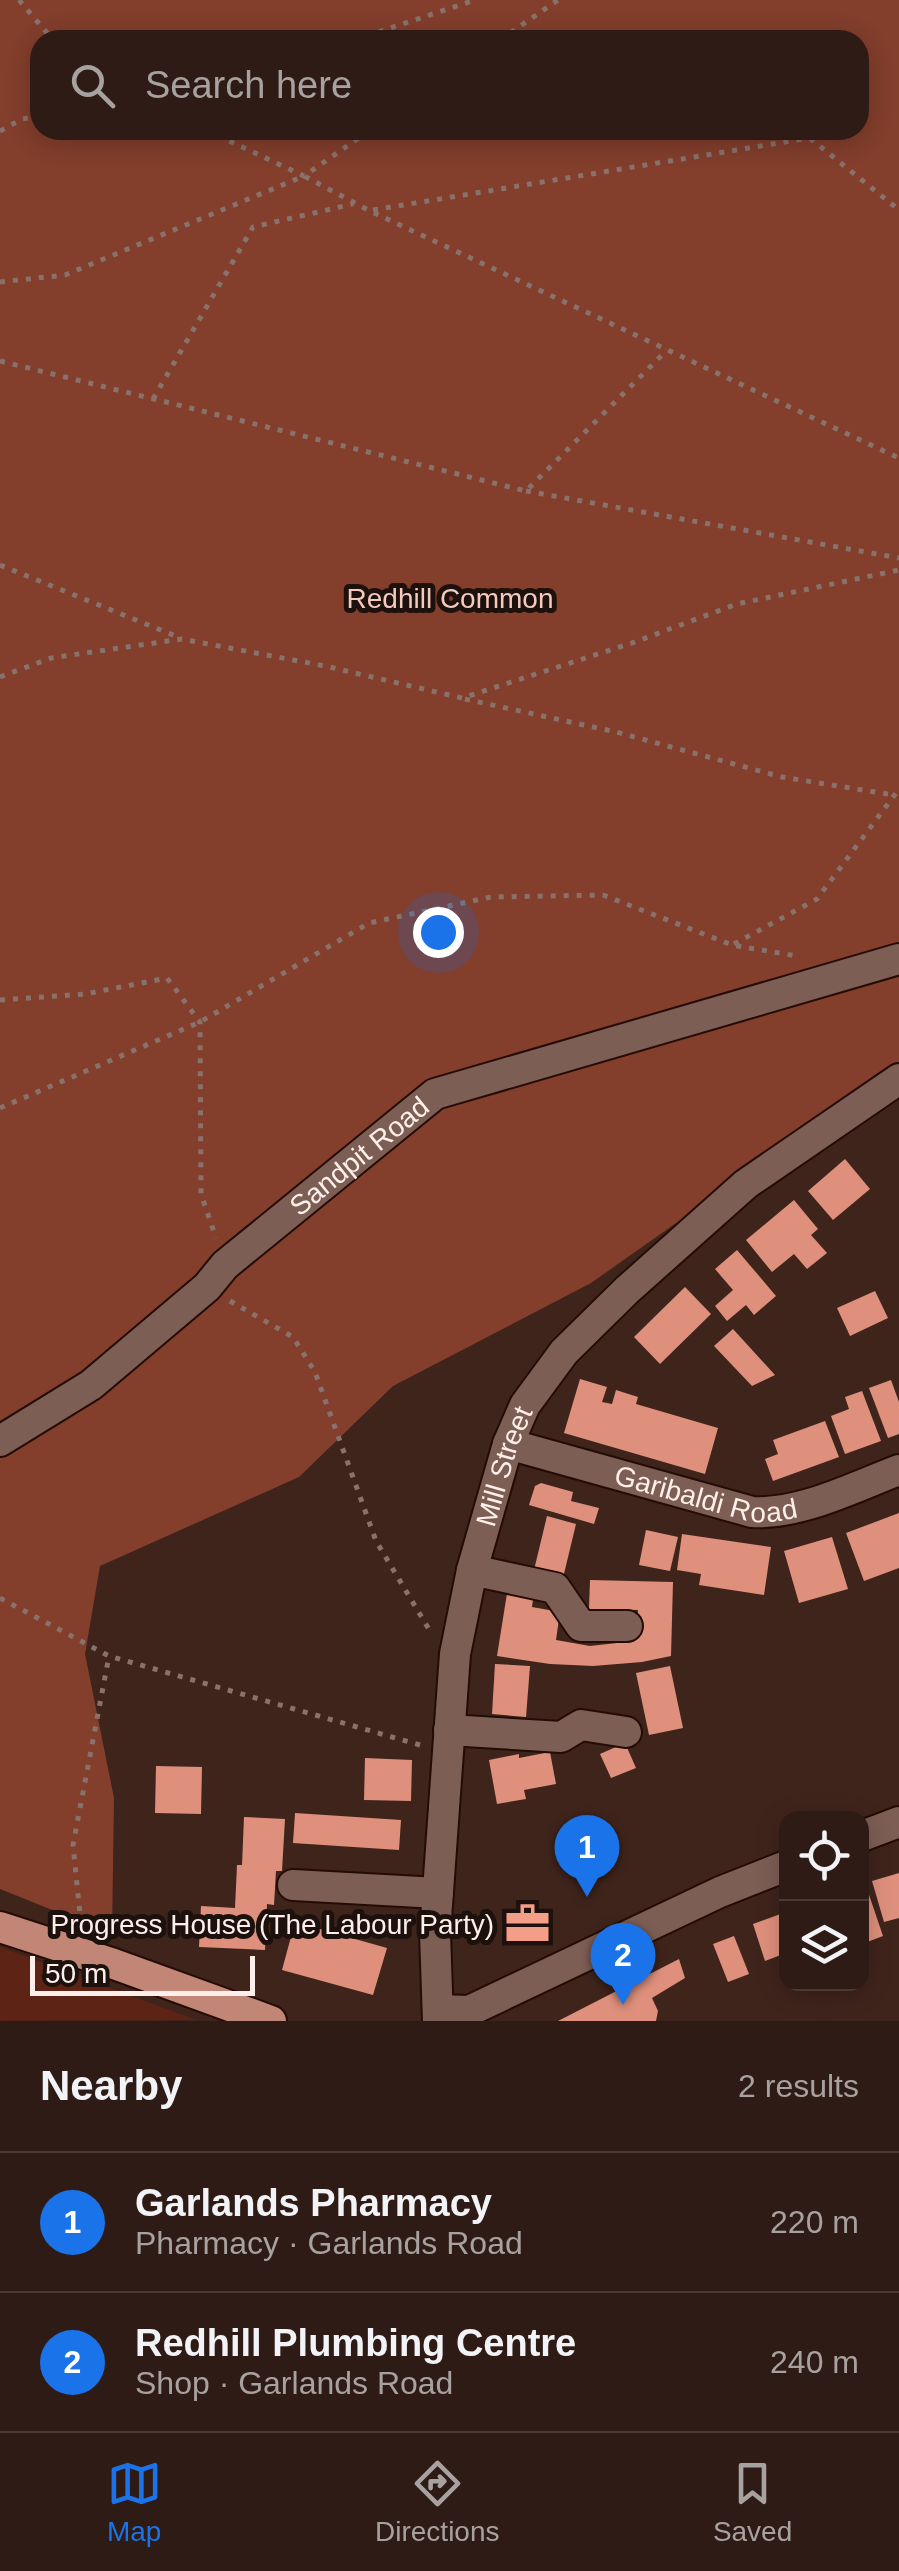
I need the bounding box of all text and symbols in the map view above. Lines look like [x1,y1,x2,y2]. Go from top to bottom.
search box [30,30,869,140]
icon: search [65,58,120,113]
text: Search here [145,64,352,106]
park label: Redhill Common [347,583,553,614]
your location [413,907,464,958]
street label: Sandpit Road [283,1090,435,1221]
street label: Mill Street [470,1401,538,1530]
street label: Garibaldi Road [611,1459,800,1528]
map controls [779,1811,869,1991]
button: locate [779,1811,869,1901]
pin: 1 [554,1814,620,1897]
office icon: Progress House (The Labour Party) [503,1900,551,1948]
button: layers [779,1901,869,1991]
place label: Progress House (The Labour Party) [50,1909,494,1940]
pin: 2 [590,1922,656,2005]
scale bar [30,1951,255,1996]
text: 50 m [45,1958,107,1989]
text: Nearby [40,2062,182,2109]
text: 2 results [738,2068,859,2104]
text: Garlands Pharmacy [135,2182,492,2224]
text: 1 [64,2204,81,2240]
text: 220 m [770,2204,859,2240]
text: Pharmacy · Garlands Road [135,2225,523,2261]
text: Redhill Plumbing Centre [135,2322,576,2364]
text: 2 [64,2344,81,2380]
text: 240 m [770,2344,859,2380]
text: Shop · Garlands Road [135,2365,453,2401]
tab: Map [107,2456,162,2548]
tab: Directions [375,2456,500,2548]
tab: Saved [713,2456,792,2548]

